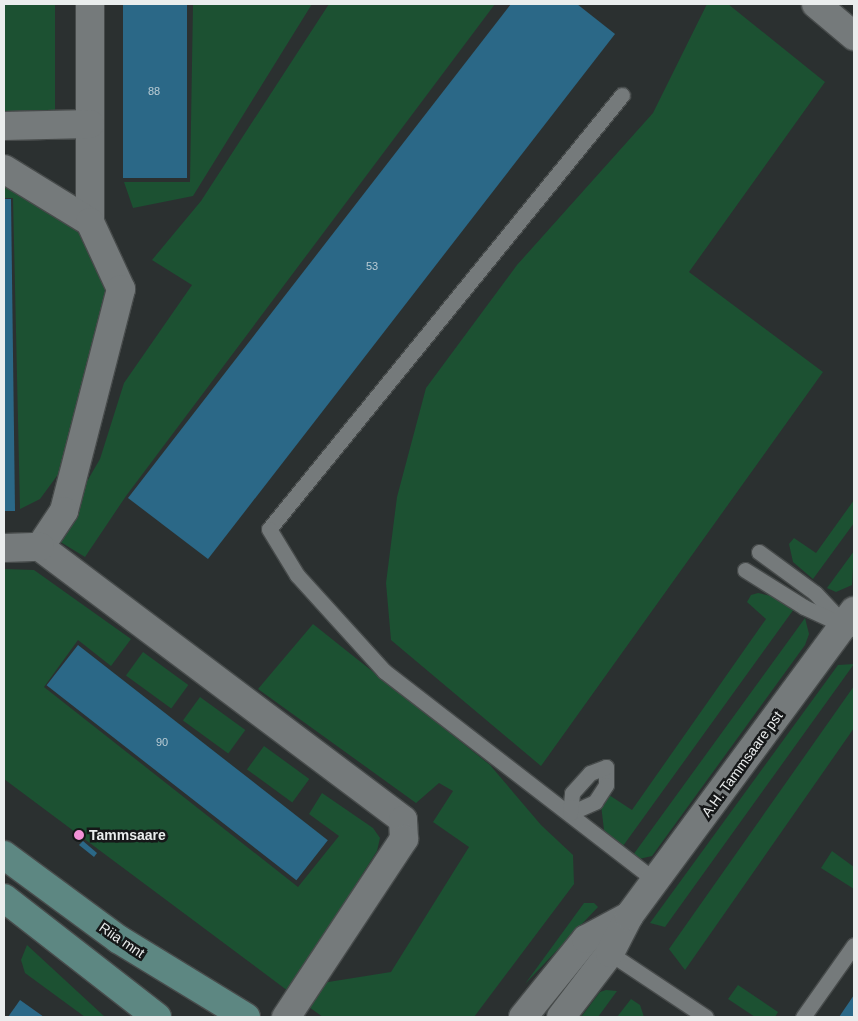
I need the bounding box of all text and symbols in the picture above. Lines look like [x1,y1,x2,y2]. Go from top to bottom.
house number: 88 [148,84,160,98]
house number: 53 [366,259,378,273]
street label: A.H. Tammsaare pst [698,708,786,820]
house number: 90 [156,735,168,749]
place label: Tammsaare [89,827,166,843]
marker: Tammsaare [73,829,85,841]
street label: Riia mnt [96,919,148,961]

